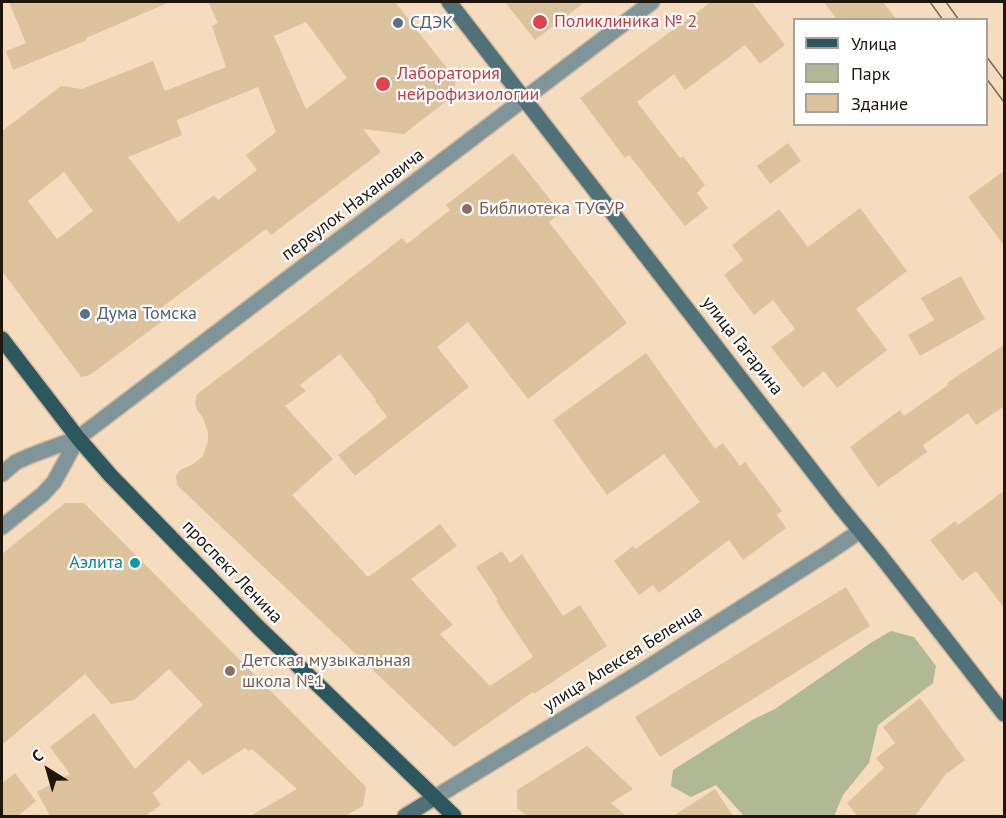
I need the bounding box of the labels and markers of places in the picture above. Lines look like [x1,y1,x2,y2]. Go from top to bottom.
place label: Поликлиника № 2 [554,11,697,33]
place label: СДЭК [410,12,453,34]
marker: Поликлиника № 2 [531,13,549,31]
marker: СДЭК [391,16,405,30]
place label: Лаборатория нейрофизиологии [397,63,539,106]
marker: Лаборатория нейрофизиологии [374,75,392,93]
place label: Библиотека ТУСУР [479,198,624,220]
marker: Библиотека ТУСУР [460,202,474,216]
place label: Дума Томска [97,303,197,325]
marker: Дума Томска [78,307,92,321]
place label: Аэлита [69,552,123,574]
marker: Аэлита [128,556,142,570]
place label: Детская музыкальная школа №1 [242,650,411,692]
marker: Детская музыкальная школа №1 [223,664,237,678]

